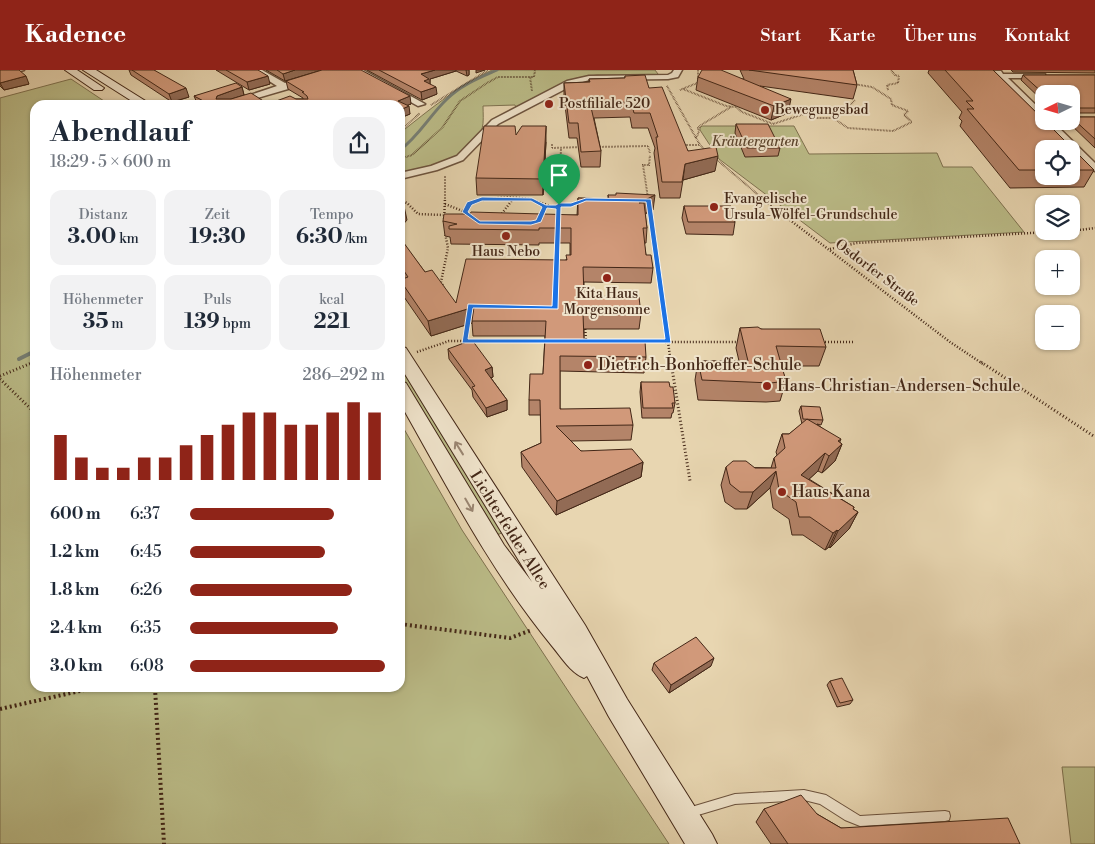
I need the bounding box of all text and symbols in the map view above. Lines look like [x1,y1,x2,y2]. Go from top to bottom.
text: Kadence [25,20,126,50]
text: Start [760,24,801,47]
text: Karte [829,24,876,47]
text: Über uns [904,24,977,47]
text: Kontakt [1005,24,1070,47]
north arrow [1035,85,1080,130]
map controls [1035,85,1080,350]
place label: Postfiliale 520 [559,95,650,113]
marker: Postfiliale 520 [543,98,555,110]
place label: Bewegungsbad [774,101,869,119]
marker: Bewegungsbad [759,104,771,116]
text: Abendlauf [50,115,190,150]
button: share [333,117,385,169]
park label: Kräutergarten [711,133,799,151]
button: locate [1035,140,1080,185]
text: 18:29 · 5 × 600 m [50,152,171,172]
pin [538,154,580,205]
icon: arrive [545,161,573,189]
place label: Evangelische Ursula-Wölfel-Grundschule [724,190,898,224]
button: layers [1035,195,1080,240]
marker: Evangelische Ursula-Wölfel-Grundschule [708,201,720,213]
text: Distanz [79,206,128,224]
text: Zeit [205,206,230,224]
text: Tempo [310,206,354,224]
text: 3.00 [67,224,116,250]
text: 19:30 [189,224,246,250]
text: 6:30 [296,224,343,250]
text: km [116,230,139,248]
text: /km [343,230,368,248]
marker: Haus Nebo [500,230,512,242]
street label: Osdorfer Straße [831,235,923,311]
place label: Haus Nebo [472,243,540,261]
button: + [1035,250,1080,295]
marker: Kita Haus Morgensonne [601,272,613,284]
place label: Kita Haus Morgensonne [564,285,650,319]
text: Höhenmeter [63,291,143,309]
text: Puls [204,291,231,309]
text: kcal [319,291,345,309]
button: − [1035,305,1080,350]
text: 35 [83,309,108,335]
text: 139 [184,309,220,335]
text: 221 [314,309,350,335]
text: m [108,315,124,333]
text: bpm [220,315,251,333]
place label: Dietrich-Bonhoeffer-Schule [598,355,802,375]
marker: Dietrich-Bonhoeffer-Schule [582,359,594,371]
text: Höhenmeter [50,365,142,385]
text: 286–292 m [303,365,385,385]
place label: Hans-Christian-Andersen-Schule [777,376,1021,396]
marker: Hans-Christian-Andersen-Schule [761,380,773,392]
one-way arrow [454,442,464,456]
street label: Lichterfelder Allee [465,467,555,593]
place label: Haus Kana [792,482,871,502]
marker: Haus Kana [776,486,788,498]
one-way arrow [464,497,474,512]
text: 600 m [50,504,100,524]
text: 6:37 [130,504,160,524]
text: 1.2 km [50,542,99,562]
text: 6:45 [130,542,162,562]
text: 1.8 km [50,580,99,600]
text: 6:26 [130,580,162,600]
text: 2.4 km [50,618,102,638]
text: 6:35 [130,618,161,638]
text: 3.0 km [50,656,103,676]
text: 6:08 [130,656,164,676]

